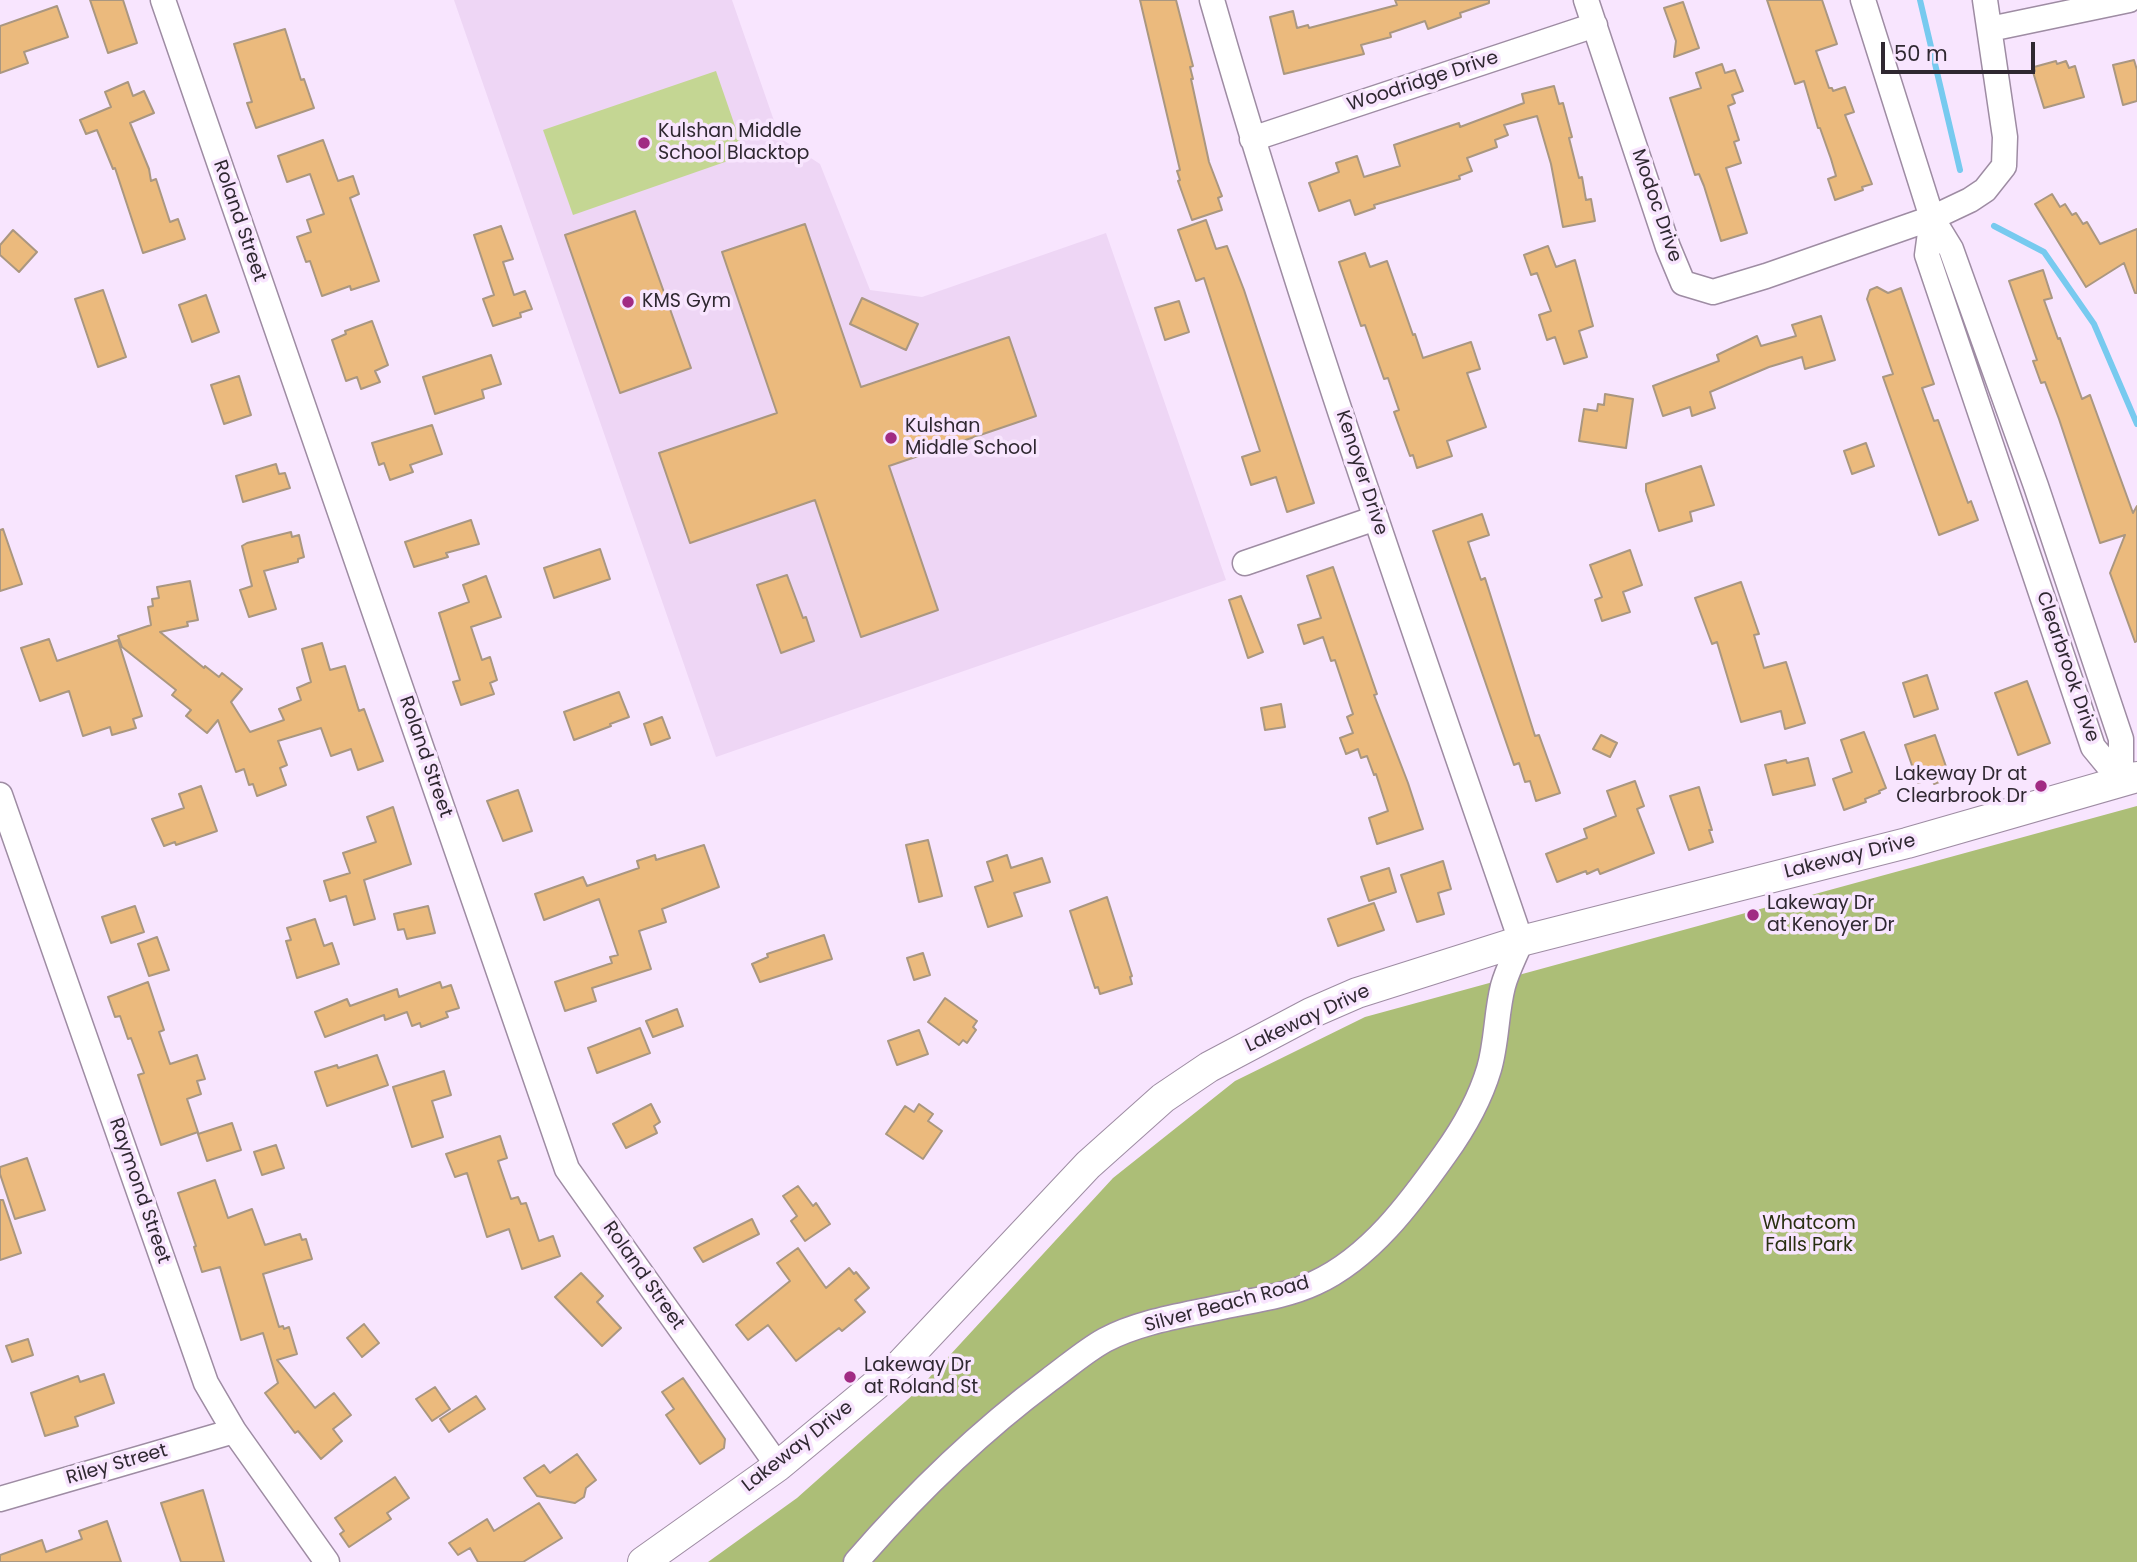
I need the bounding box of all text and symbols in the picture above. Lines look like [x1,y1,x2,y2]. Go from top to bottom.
scale bar [1885,28,2039,72]
text: 50 m [1894,39,1948,68]
street label: Woodridge Drive [1345,47,1501,117]
place label: Kulshan Middle School Blacktop [658,121,809,165]
marker: Kulshan Middle School Blacktop [636,135,652,151]
street label: Modoc Drive [1626,147,1686,265]
street label: Roland Street [208,157,270,285]
place label: KMS Gym [642,291,731,313]
marker: KMS Gym [620,294,636,310]
street label: Kenoyer Drive [1330,408,1392,538]
place label: Kulshan Middle School [905,416,1037,460]
marker: Kulshan Middle School [883,430,899,446]
street label: Clearbrook Drive [2031,589,2103,745]
street label: Roland Street [394,693,456,821]
place label: Lakeway Dr at Clearbrook Dr [1895,764,2027,808]
marker: Lakeway Dr at Clearbrook Dr [2033,778,2049,794]
street label: Lakeway Drive [1782,830,1918,884]
place label: Lakeway Dr at Kenoyer Dr [1767,893,1894,937]
marker: Lakeway Dr at Kenoyer Dr [1745,907,1761,923]
street label: Lakeway Drive [1242,980,1374,1058]
street label: Raymond Street [103,1115,175,1267]
park label: Whatcom Falls Park [1762,1213,1856,1257]
street label: Roland Street [597,1217,689,1335]
street label: Silver Beach Road [1142,1272,1312,1338]
place label: Lakeway Dr at Roland St [864,1355,978,1399]
marker: Lakeway Dr at Roland St [842,1369,858,1385]
street label: Lakeway Drive [738,1397,858,1497]
street label: Riley Street [64,1440,170,1490]

